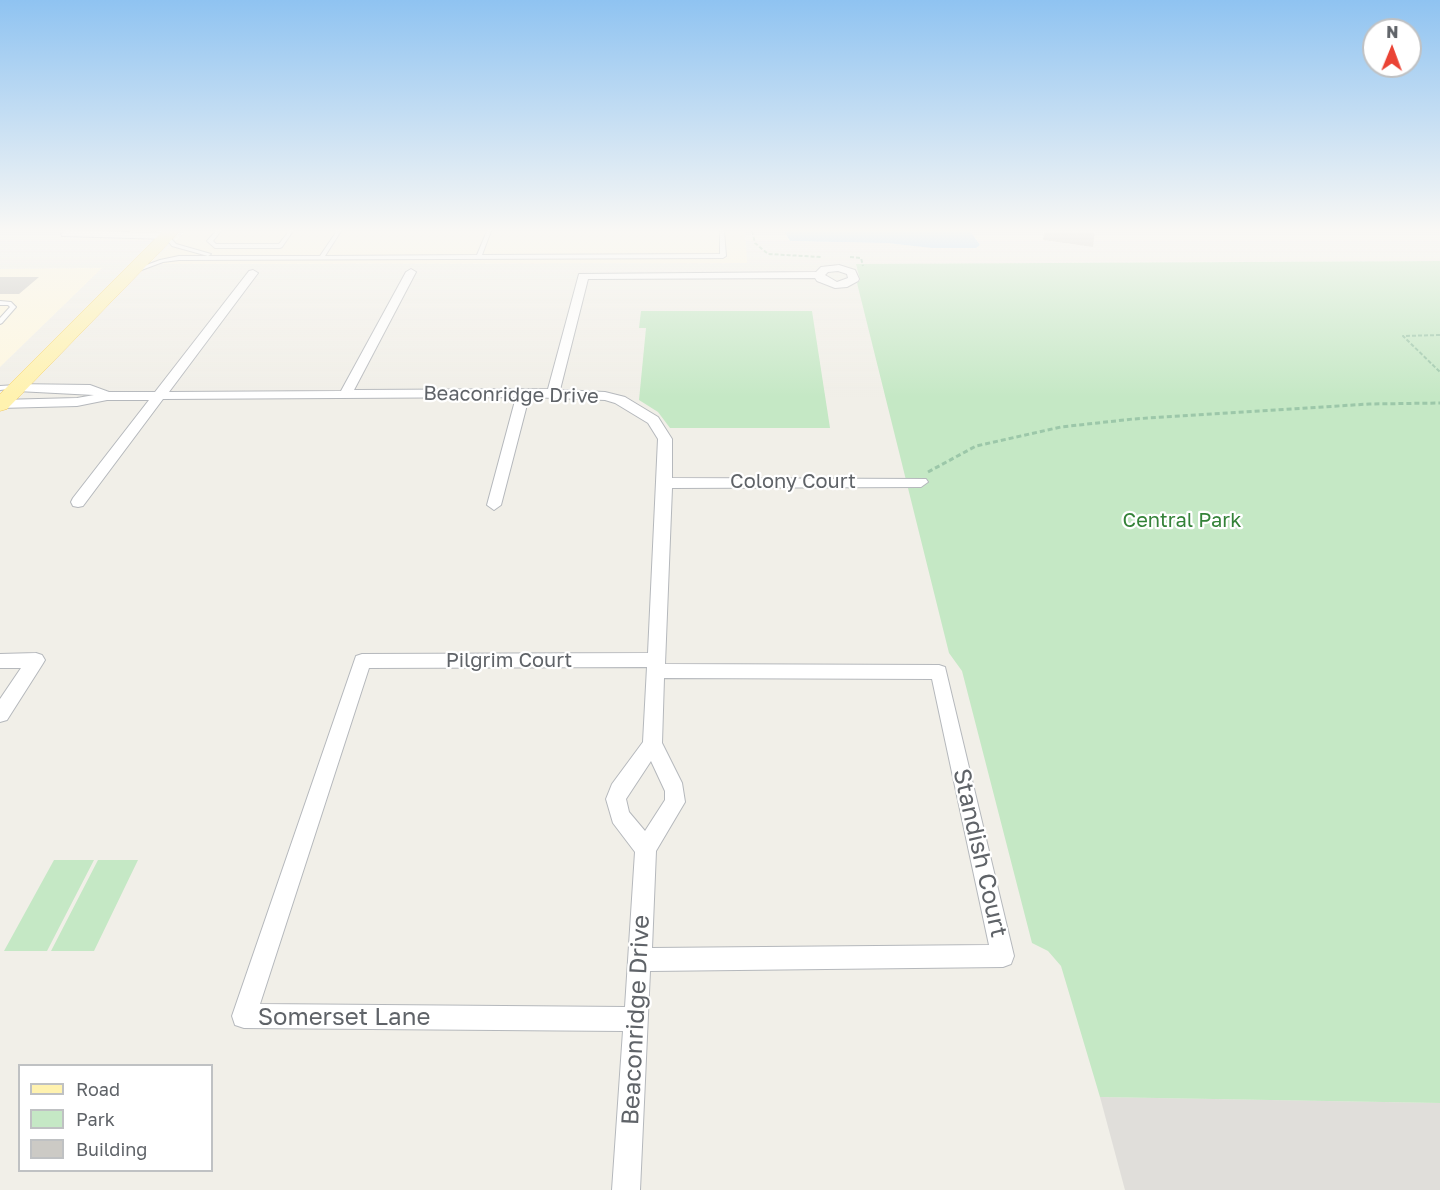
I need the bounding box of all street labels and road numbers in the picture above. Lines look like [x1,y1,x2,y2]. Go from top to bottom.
street label: Beaconridge Drive [423,381,599,409]
street label: Colony Court [730,470,856,494]
street label: Pilgrim Court [446,649,572,673]
street label: Standish Court [947,766,1013,940]
street label: Beaconridge Drive [616,914,656,1126]
street label: Somerset Lane [258,1003,430,1031]

